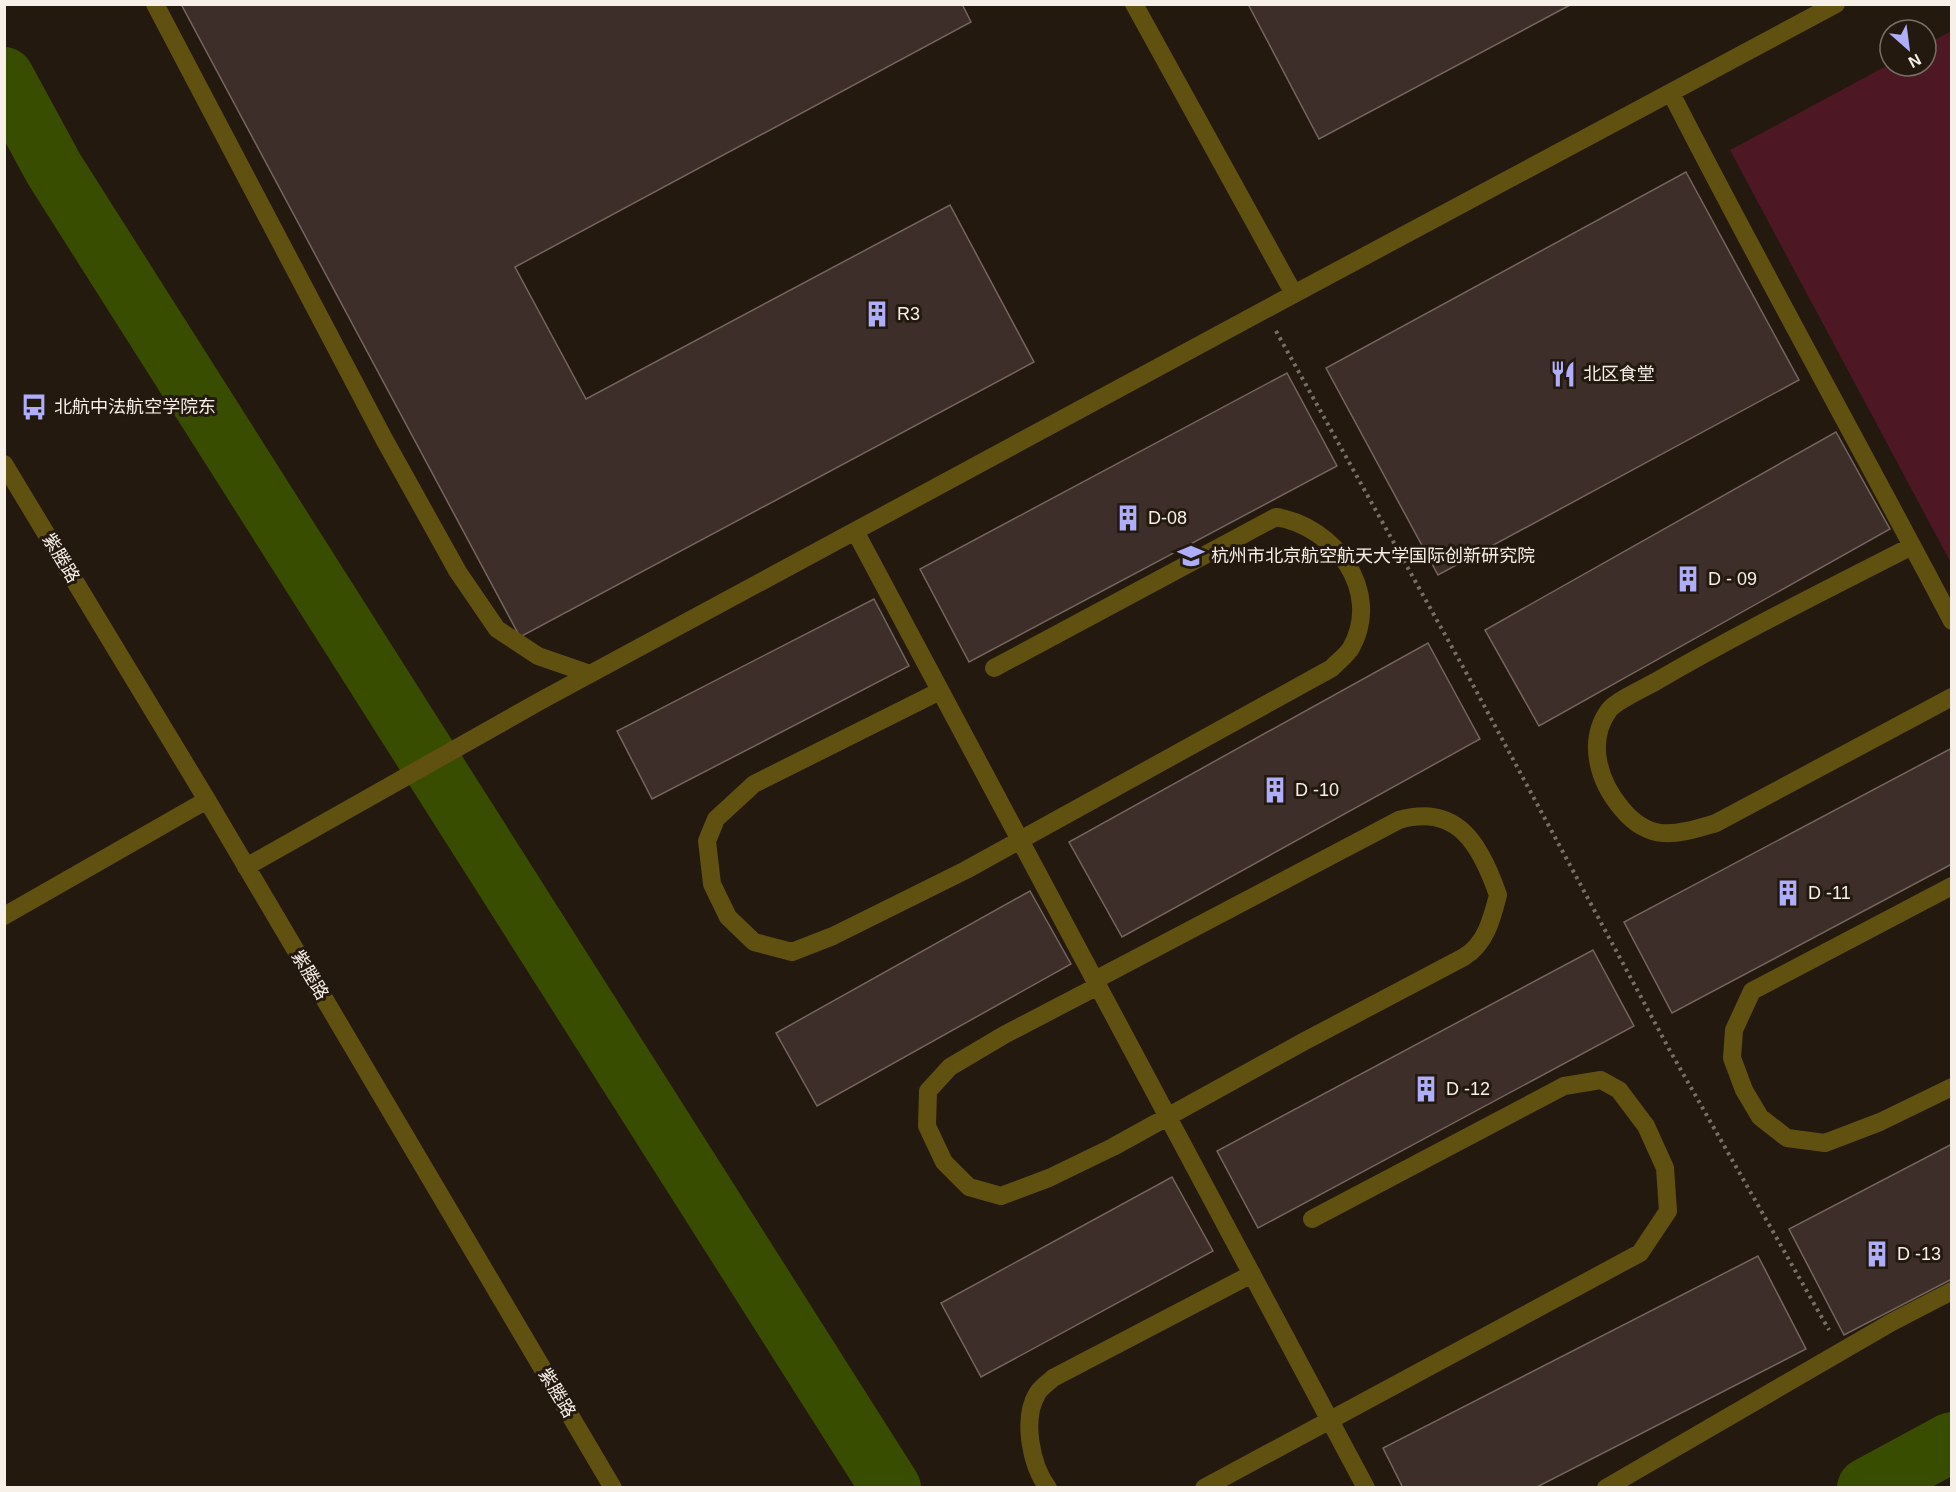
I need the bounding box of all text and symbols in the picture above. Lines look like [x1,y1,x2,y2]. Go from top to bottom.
north arrow [1878,18,1938,78]
text: N [1906,51,1924,71]
building icon: R3 [862,299,892,329]
place label: R3 [897,304,920,324]
restaurant icon: 北区食堂 [1548,359,1578,389]
place label: 北区食堂 [1583,364,1655,384]
bus stop icon: 北航中法航空学院东 [19,392,49,422]
place label: 北航中法航空学院东 [54,397,216,417]
building icon: D-08 [1113,503,1143,533]
place label: D-08 [1148,508,1187,528]
street label: 紫塍路 [39,530,83,586]
school or university icon: 杭州市北京航空航天大学国际创新研究院 [1176,541,1206,571]
place label: 杭州市北京航空航天大学国际创新研究院 [1211,546,1535,566]
building icon: D - 09 [1673,564,1703,594]
place label: D - 09 [1708,569,1757,589]
building icon: D -10 [1260,775,1290,805]
place label: D -10 [1295,780,1339,800]
building icon: D -11 [1773,878,1803,908]
place label: D -11 [1808,883,1851,903]
street label: 紫塍路 [288,947,332,1003]
building icon: D -12 [1411,1074,1441,1104]
place label: D -12 [1446,1079,1490,1099]
building icon: D -13 [1862,1239,1892,1269]
place label: D -13 [1897,1244,1941,1264]
street label: 紫塍路 [535,1365,579,1421]

